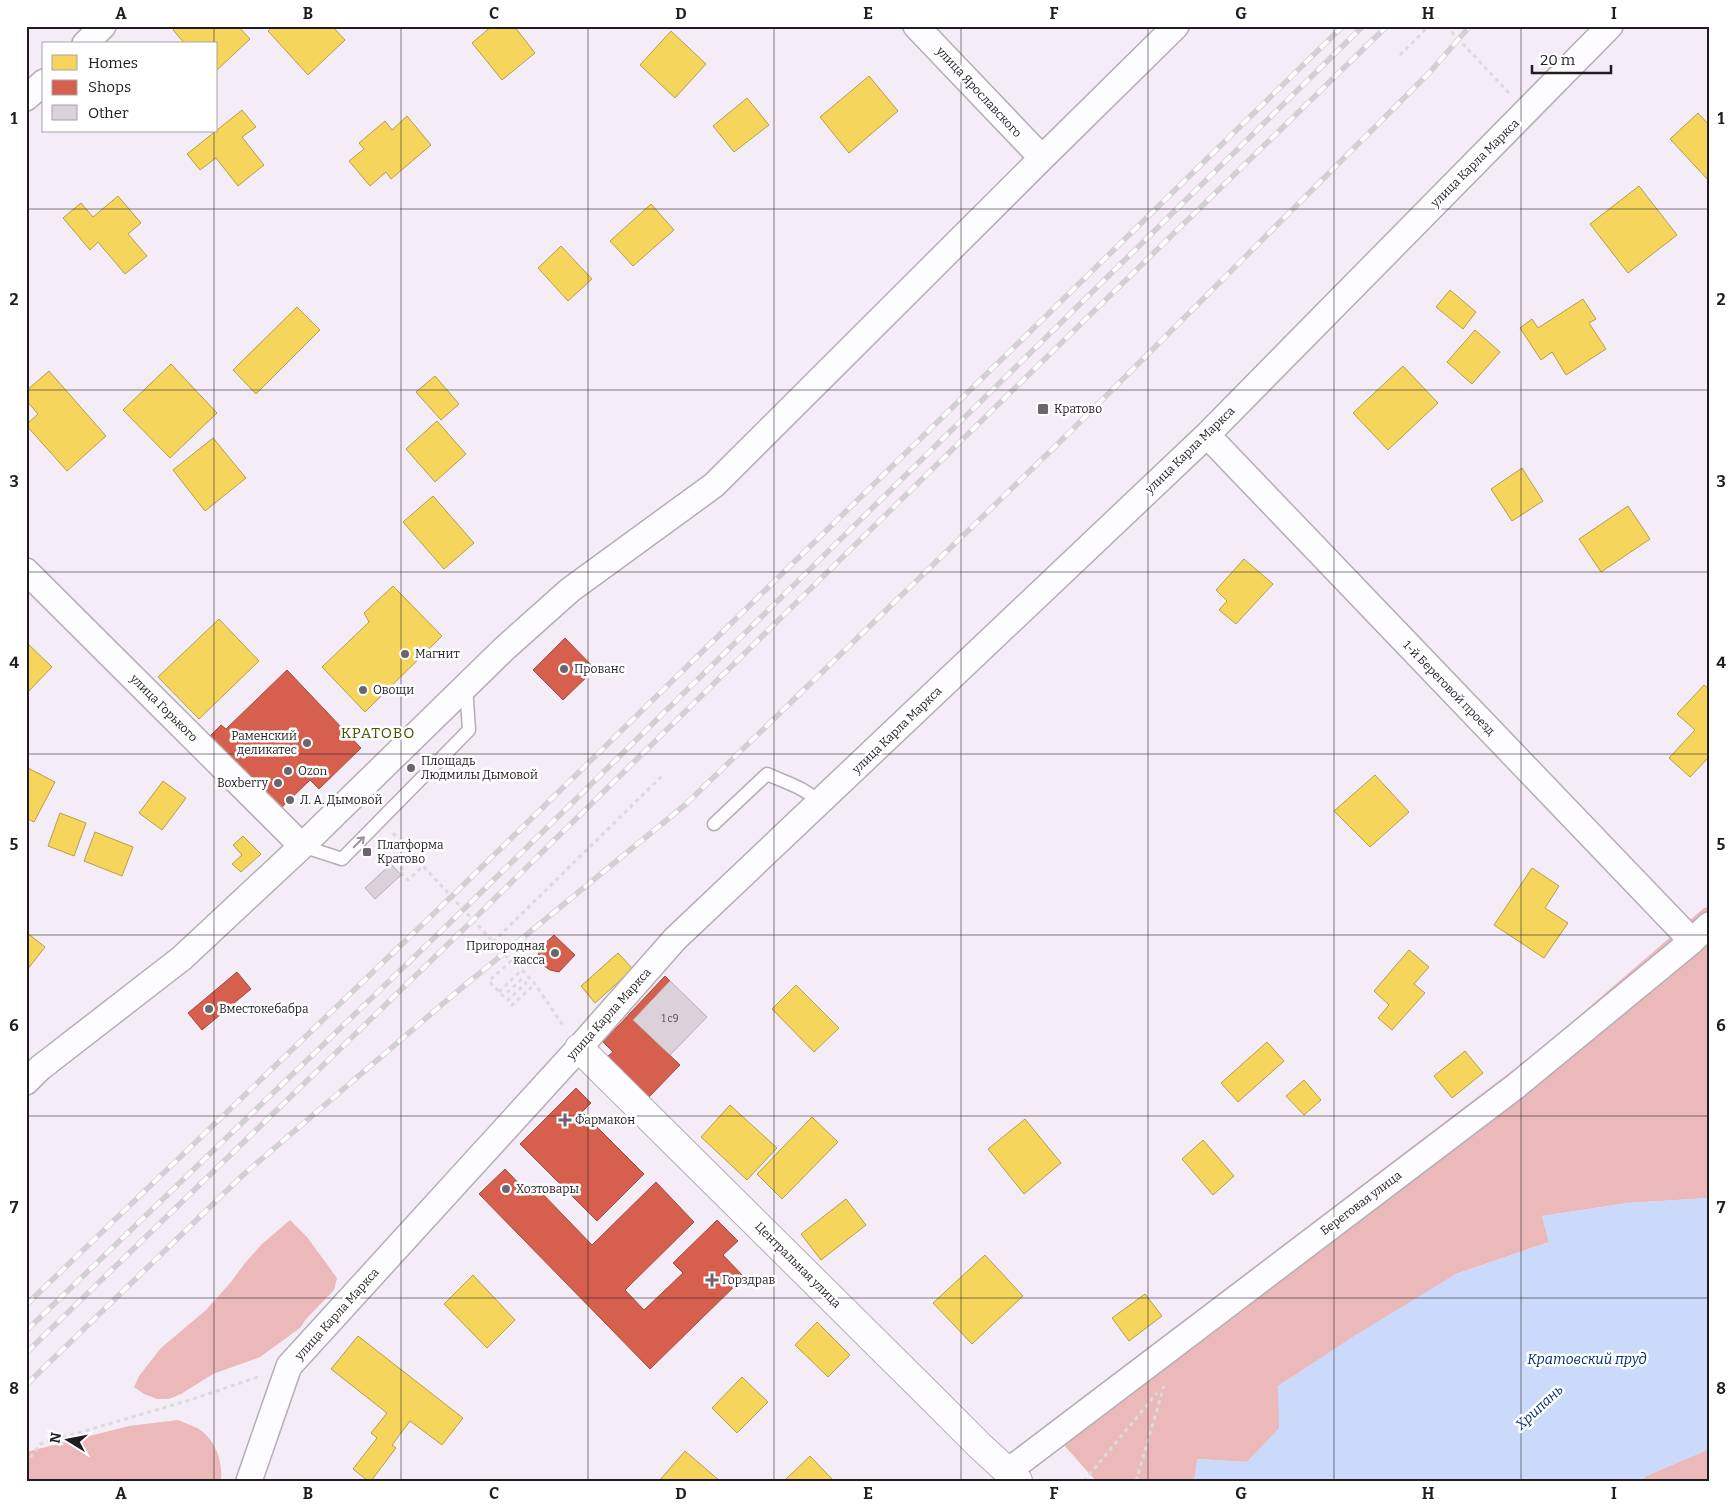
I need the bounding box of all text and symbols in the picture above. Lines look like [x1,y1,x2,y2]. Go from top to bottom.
text: A [115,4,127,23]
text: B [303,4,313,23]
text: C [489,4,499,23]
text: D [675,4,687,23]
text: E [863,4,873,23]
text: F [1050,4,1059,23]
text: G [1235,4,1247,23]
text: H [1422,4,1435,23]
text: I [1611,4,1617,23]
legend [42,42,218,132]
scale bar [1532,42,1611,74]
street label: улица Ярославского [933,43,1024,140]
text: 20 m [1540,51,1576,69]
text: Homes [88,54,138,72]
text: Shops [88,78,131,96]
text: Other [88,104,129,122]
text: 1 [11,109,18,128]
text: 1 [1718,109,1725,128]
street label: улица Карла Маркса [1427,116,1522,211]
text: 2 [9,290,19,309]
text: 2 [1716,290,1726,309]
marker: Кратово [1036,402,1050,416]
place label: Кратово [1054,402,1102,416]
street label: улица Карла Маркса [1142,403,1238,497]
text: 3 [9,472,19,491]
text: 3 [1716,472,1726,491]
street label: 1-й Береговой проезд [1400,638,1498,738]
place label: Магнит [415,647,460,661]
marker: Магнит [399,648,411,660]
text: 4 [9,653,19,672]
text: 4 [1716,653,1726,672]
place label: Прованс [574,662,625,676]
marker: Прованс [558,663,570,675]
street label: улица Горького [127,671,201,745]
place label: Овощи [373,683,414,697]
street label: улица Карла Маркса [849,683,945,777]
marker: Овощи [357,684,369,696]
district label: КРАТОВО [341,724,415,742]
place label: Раменский деликатес [231,729,297,757]
marker: Раменский деликатес [301,737,313,749]
place label: Площадь Людмилы Дымовой [421,754,538,782]
marker: Площадь Людмилы Дымовой [405,762,417,774]
place label: Ozon [298,764,328,778]
marker: Ozon [282,765,294,777]
place label: Boxberry [217,776,269,790]
marker: Boxberry [272,777,284,789]
place label: Л. А. Дымовой [300,793,382,807]
marker: Л. А. Дымовой [284,794,296,806]
text: 5 [10,835,19,854]
text: 5 [1717,835,1726,854]
one-way arrow [353,836,365,848]
place label: Платформа Кратово [377,838,444,866]
marker: Платформа Кратово [361,846,373,858]
place label: Пригородная касса [466,939,545,967]
marker: Пригородная касса [549,947,561,959]
street label: улица Карла Маркса [563,965,654,1064]
place label: Вместокебабра [219,1002,309,1016]
marker: Вместокебабра [203,1003,215,1015]
house number: 1 с9 [661,1013,679,1025]
text: 6 [9,1016,19,1035]
text: 6 [1716,1016,1726,1035]
place label: Фармакон [575,1113,635,1127]
marker: Фармакон [559,1114,571,1126]
street label: Береговая улица [1318,1168,1405,1238]
place label: Хозтовары [516,1182,580,1196]
marker: Хозтовары [500,1183,512,1195]
text: 7 [10,1198,19,1217]
text: 7 [1717,1198,1726,1217]
street label: Центральная улица [752,1219,844,1311]
street label: улица Карла Маркса [291,1265,382,1364]
place label: Горздрав [722,1273,775,1287]
marker: Горздрав [706,1274,718,1286]
water label: Кратовский пруд [1527,1351,1647,1368]
text: 8 [9,1379,19,1398]
text: 8 [1716,1379,1726,1398]
water label: Хрипань [1511,1381,1567,1434]
north arrow [42,1414,92,1464]
text: N [46,1431,65,1445]
text: A [115,1484,127,1503]
text: B [303,1484,313,1503]
text: C [489,1484,499,1503]
text: D [675,1484,687,1503]
text: E [863,1484,873,1503]
text: F [1050,1484,1059,1503]
text: G [1235,1484,1247,1503]
text: H [1422,1484,1435,1503]
text: I [1611,1484,1617,1503]

